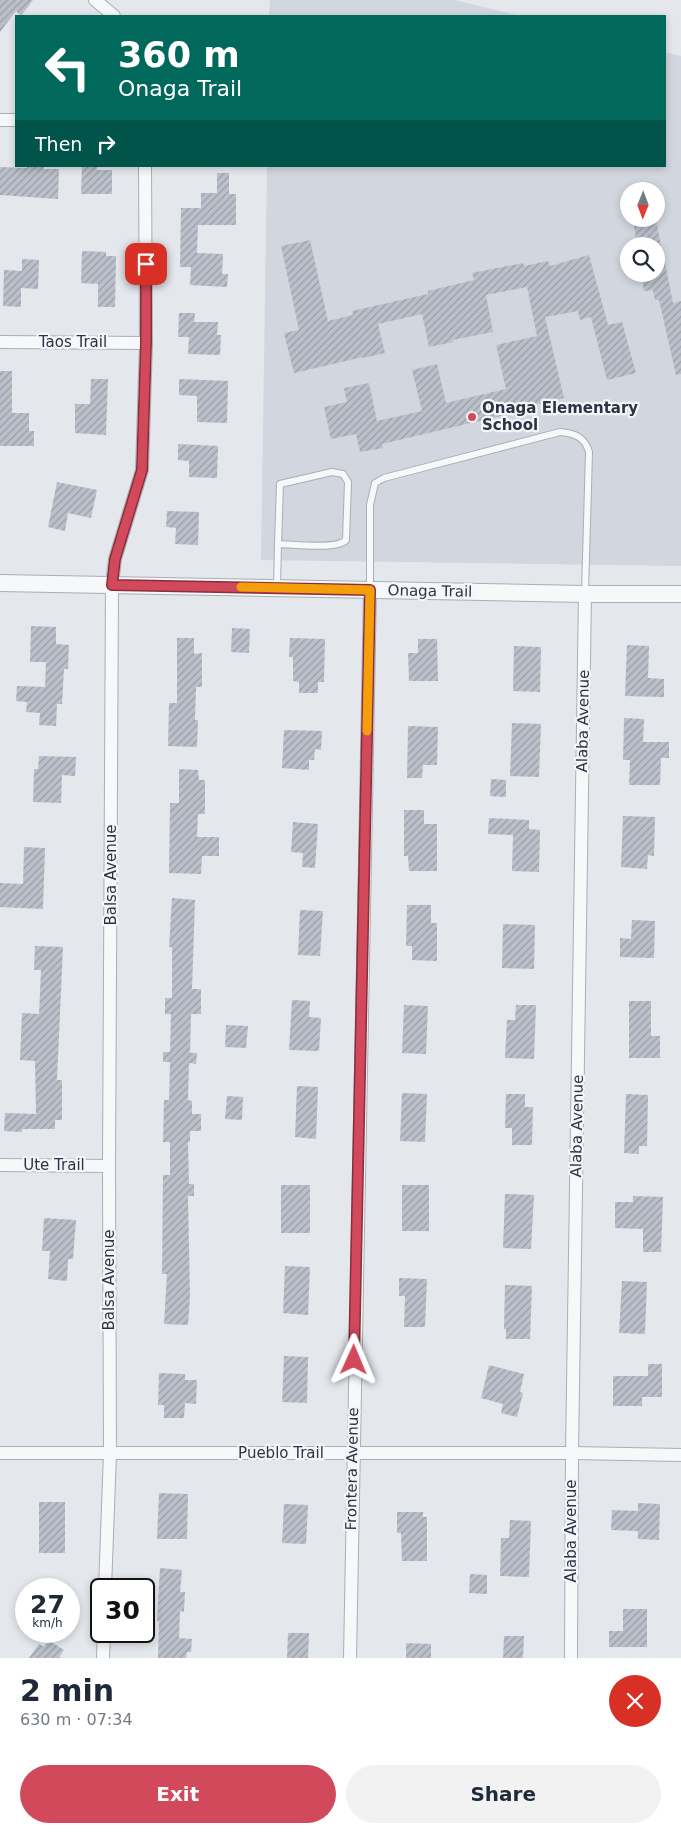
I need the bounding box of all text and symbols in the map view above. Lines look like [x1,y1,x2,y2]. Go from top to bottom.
icon: left [35,35,100,100]
text: 360 m [118,35,240,75]
text: Onaga Trail [118,76,242,101]
icon: right [92,130,120,158]
text: Then [35,133,82,155]
north arrow [620,182,665,228]
map controls [620,182,665,282]
button: search [620,237,665,282]
pin [125,243,167,285]
icon: arrive [132,250,160,278]
street label: Taos Trail [38,333,107,351]
place label: Onaga Elementary School [482,399,638,434]
marker: Onaga Elementary School [466,411,478,423]
street label: Onaga Trail [388,581,472,601]
street label: Alaba Avenue [573,669,593,773]
street label: Balsa Avenue [102,824,120,926]
street label: Alaba Avenue [567,1074,587,1178]
street label: Ute Trail [23,1156,85,1174]
street label: Balsa Avenue [100,1229,118,1331]
position arrow [327,1333,379,1385]
street label: Frontera Avenue [342,1407,362,1531]
street label: Pueblo Trail [238,1444,324,1462]
street label: Alaba Avenue [562,1480,580,1582]
speed limit sign: 30 [90,1578,155,1643]
text: 27 [30,1590,65,1619]
text: km/h [32,1616,63,1630]
text: 2 min [20,1673,114,1708]
button: close [609,1675,661,1727]
text: 630 m · 07:34 [20,1710,133,1729]
button: Exit [20,1765,336,1823]
button: Share [346,1765,661,1823]

